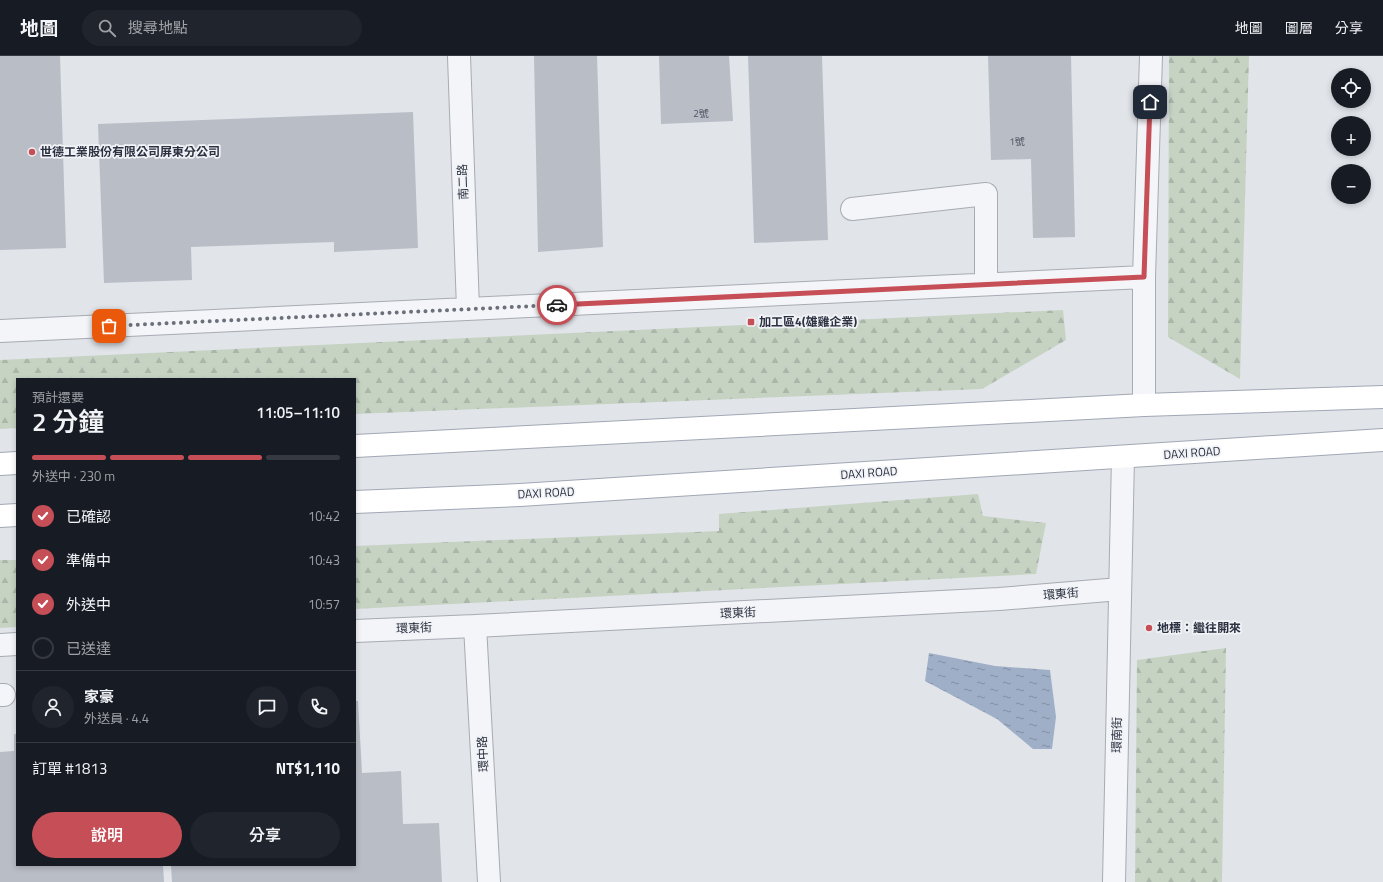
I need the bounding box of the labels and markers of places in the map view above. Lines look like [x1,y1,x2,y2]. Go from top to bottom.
pin [1133,85,1167,119]
place label: 世德工業股份有限公司屏東分公司 [40,142,220,161]
marker: 世德工業股份有限公司屏東分公司 [27,147,37,157]
pin [92,309,126,343]
place label: 加工區4(雄雞企業) [759,312,857,331]
marker: 加工區4(雄雞企業) [746,317,756,327]
place label: 地標：繼往開來 [1157,618,1241,637]
marker: 地標：繼往開來 [1144,623,1154,633]

